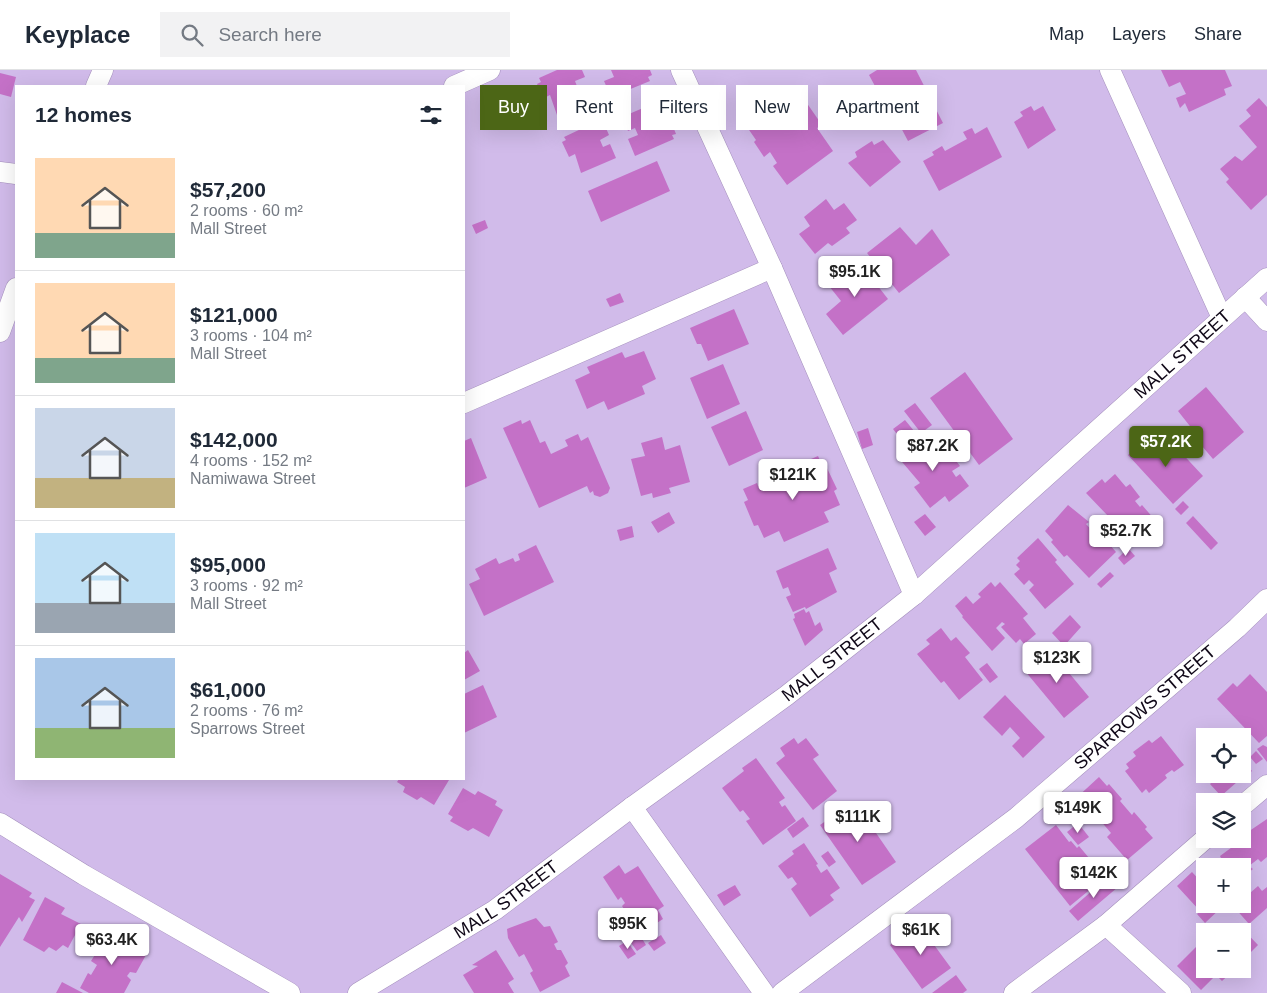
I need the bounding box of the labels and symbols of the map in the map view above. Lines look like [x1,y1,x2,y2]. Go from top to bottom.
pin: $95.1K [814,256,896,298]
street label: MALL STREET [1130,306,1234,402]
pin: $57.2K [1125,426,1207,468]
pin: $87.2K [892,430,974,472]
pin: $121K [758,458,828,501]
pin: $52.7K [1085,514,1167,557]
street label: MALL STREET [778,614,886,705]
street label: SPARROWS STREET [1070,641,1219,773]
pin: $123K [1022,642,1092,684]
pin: $149K [1043,792,1113,834]
pin: $111K [823,800,893,843]
street label: MALL STREET [450,856,562,943]
pin: $142K [1059,856,1129,899]
pin: $95K [598,908,658,950]
pin: $61K [891,914,951,956]
pin: $63.4K [71,924,153,966]

